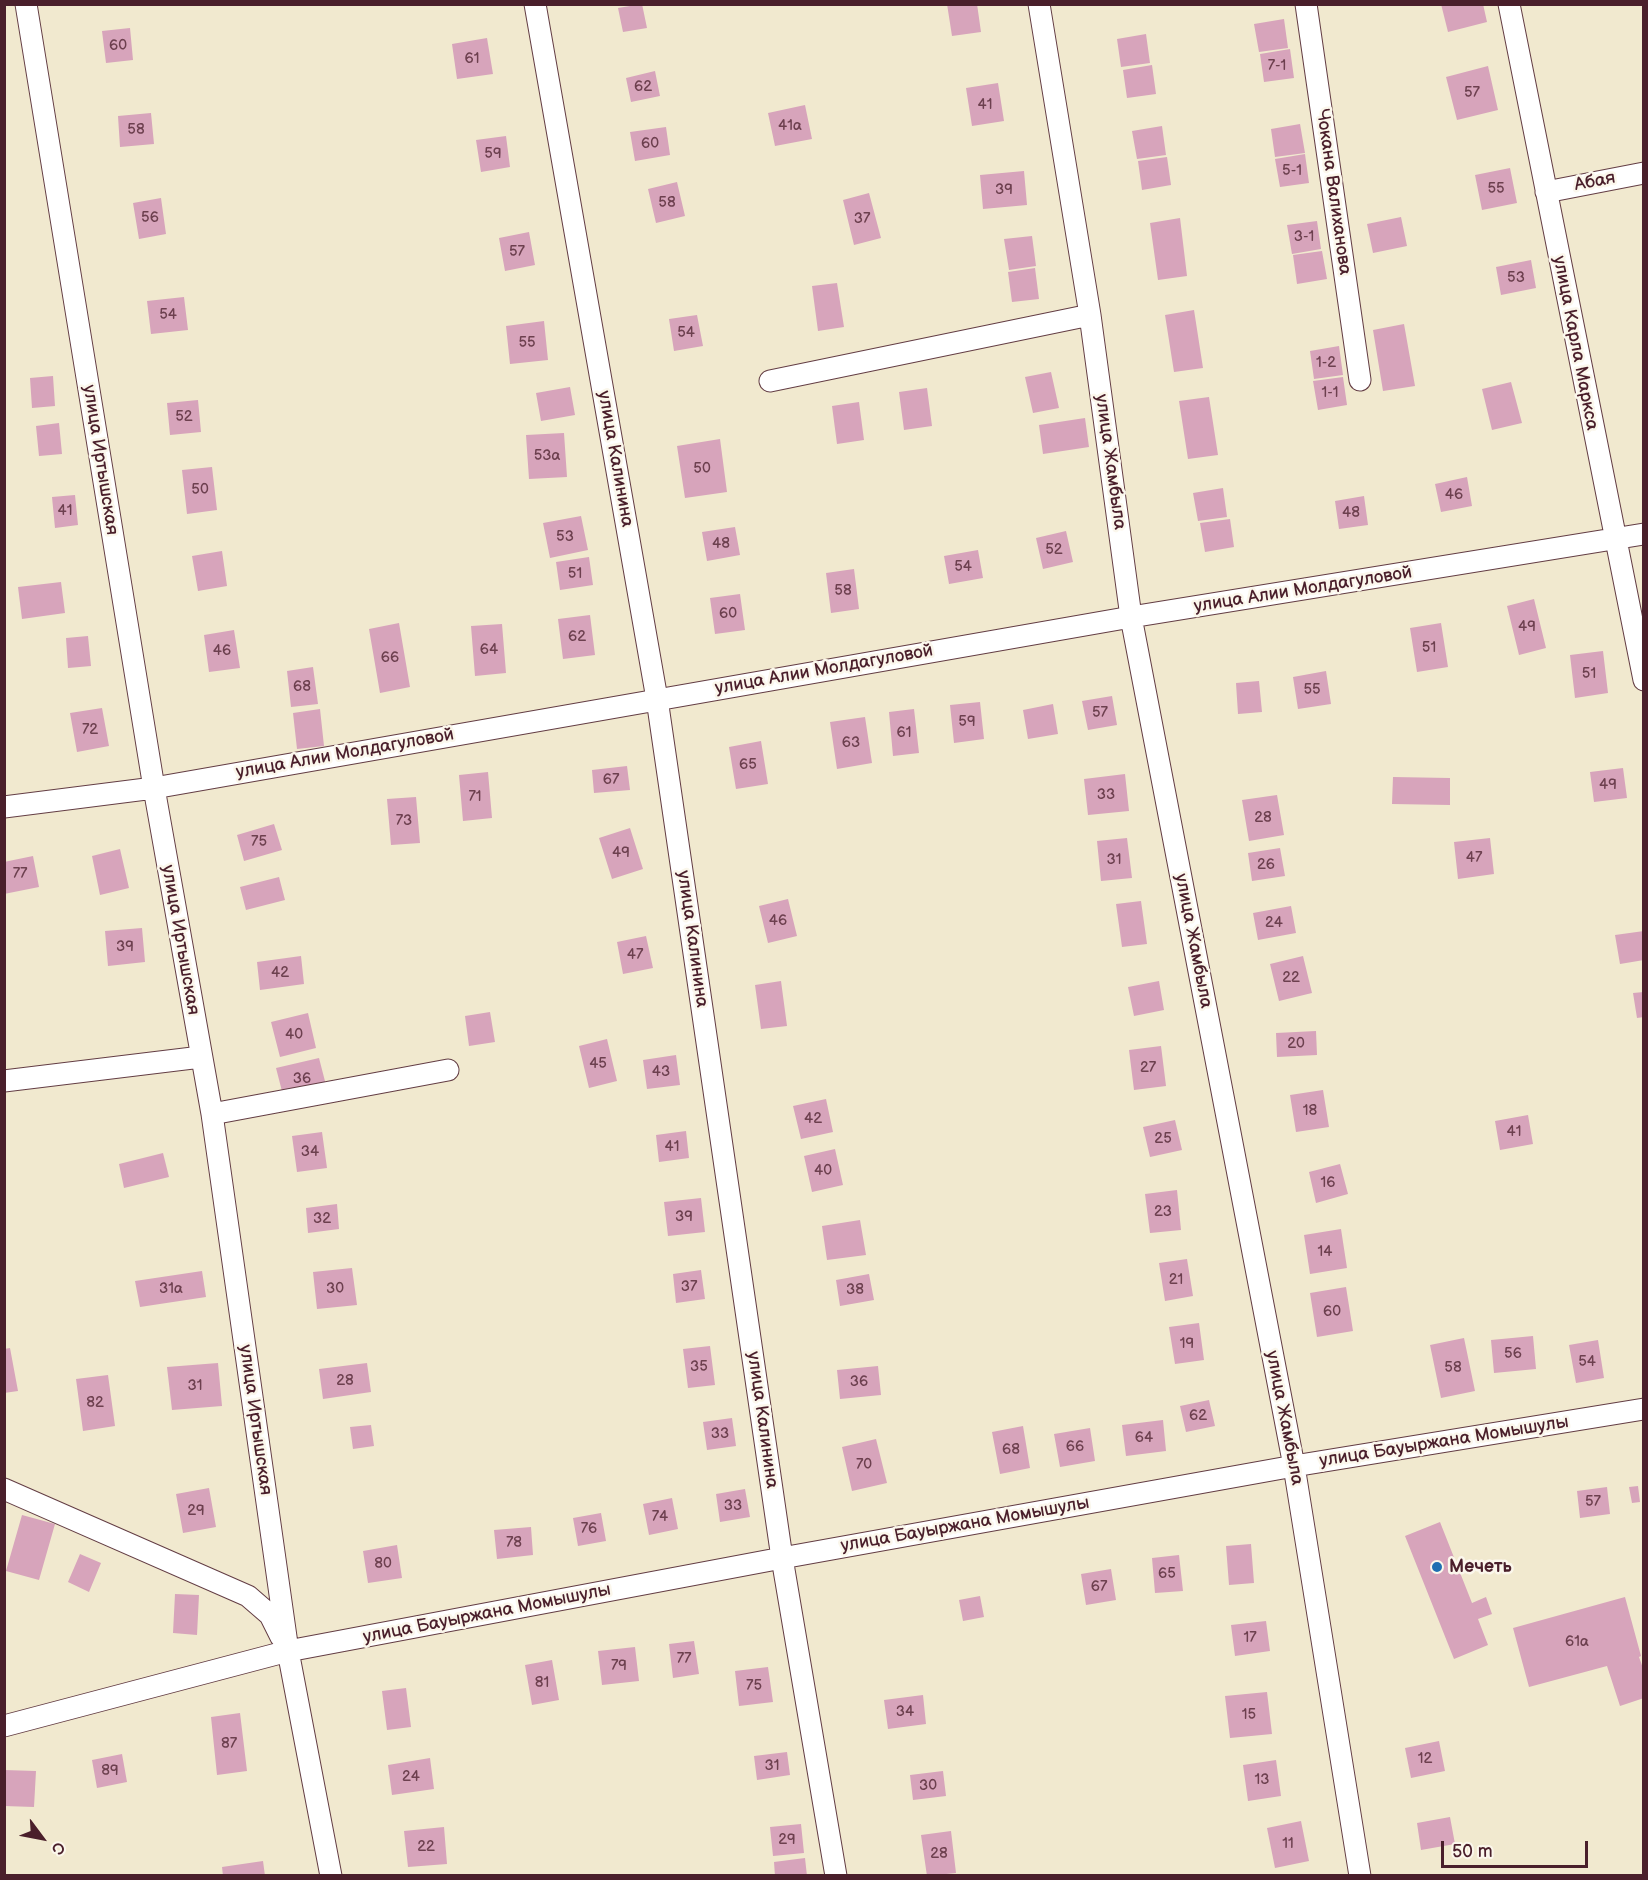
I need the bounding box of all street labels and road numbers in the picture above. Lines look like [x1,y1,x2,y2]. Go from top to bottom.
street label: Чокана Валиханова [1311,108,1355,276]
street label: Абая [1573,167,1617,197]
street label: улица Карла Маркса [1547,254,1603,432]
street label: улица Иртышская [77,383,123,537]
street label: улица Калинина [592,389,638,529]
street label: улица Жамбыла [1090,393,1130,531]
street label: улица Алии Молдагуловой [1192,562,1414,618]
street label: улица Алии Молдагуловой [713,640,935,700]
street label: улица Алии Молдагуловой [234,724,456,784]
street label: улица Иртышская [156,863,204,1017]
street label: улица Калинина [672,869,712,1009]
street label: улица Жамбыла [1169,872,1217,1010]
street label: улица Иртышская [234,1343,276,1497]
street label: улица Жамбыла [1260,1349,1308,1487]
street label: улица Калинина [742,1350,782,1490]
street label: улица Бауыржана Момышулы [1318,1412,1570,1472]
street label: улица Бауыржана Момышулы [839,1492,1091,1558]
street label: улица Бауыржана Момышулы [361,1579,613,1649]

